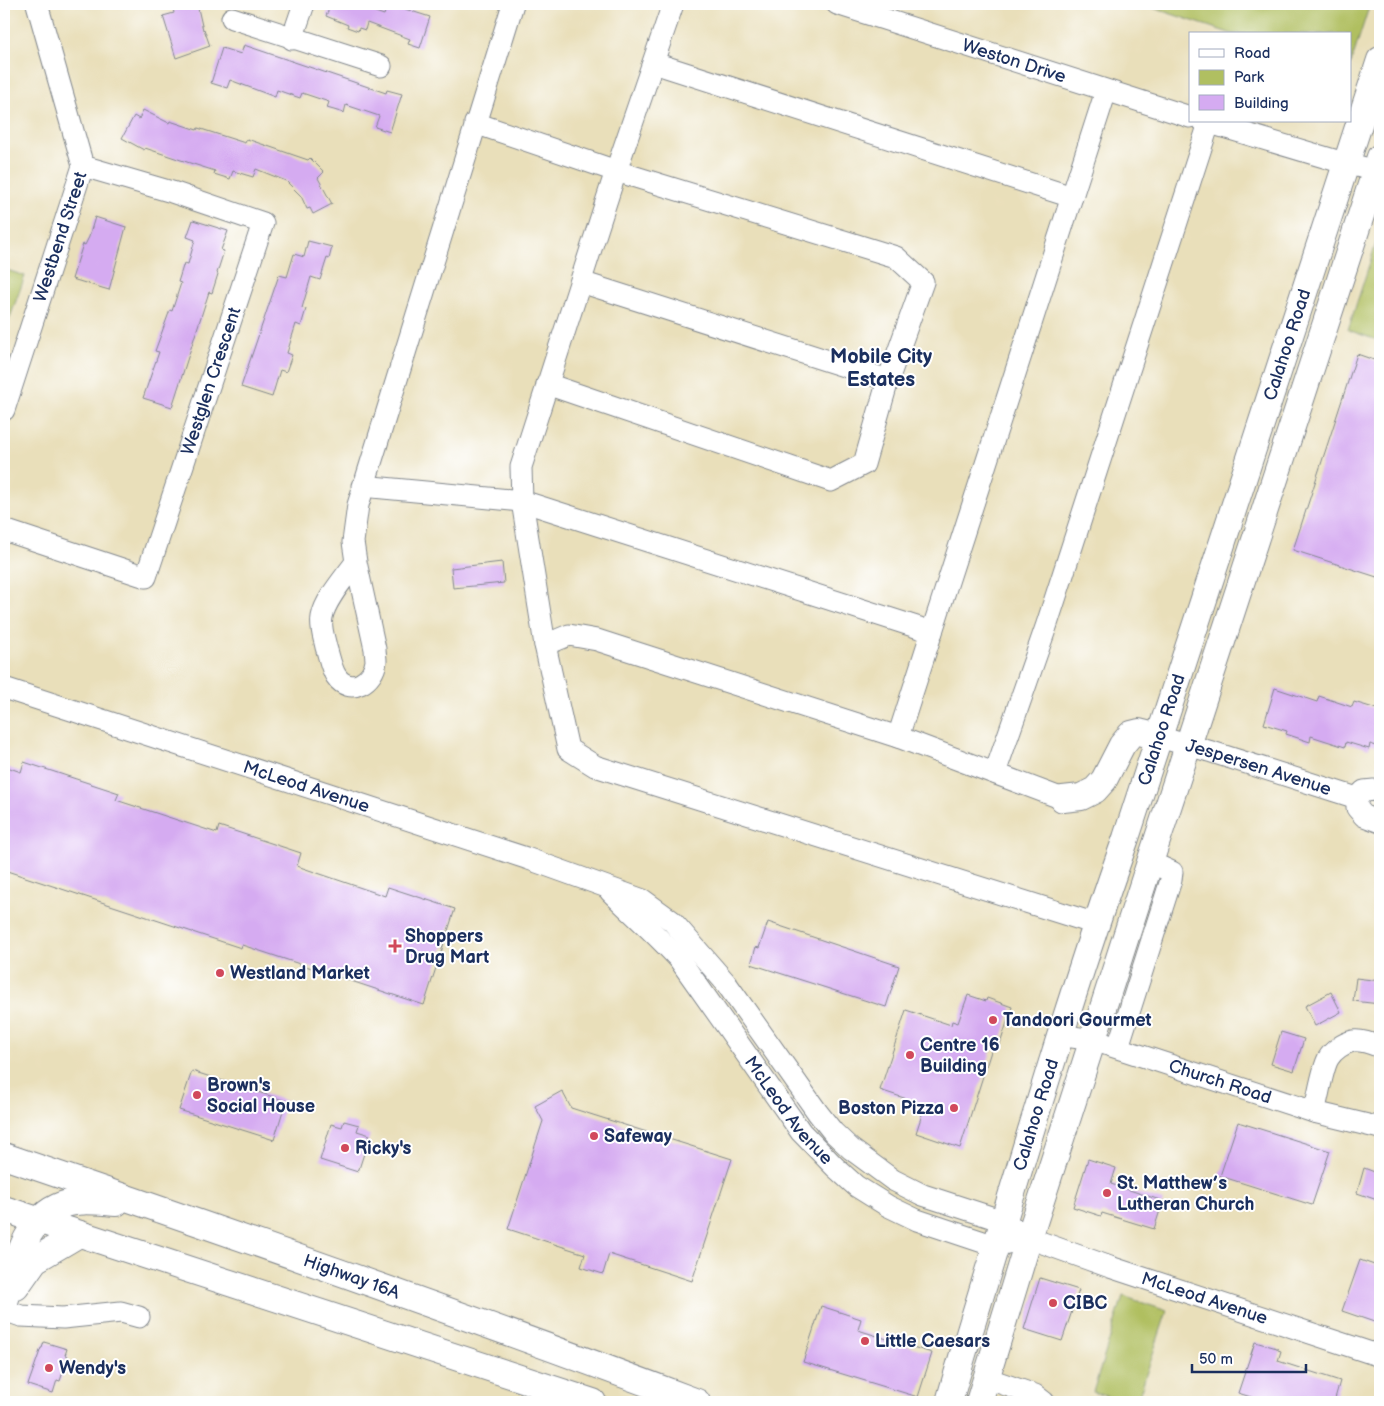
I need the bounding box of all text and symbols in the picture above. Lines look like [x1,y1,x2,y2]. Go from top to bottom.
legend [1189,32,1352,122]
street label: Weston Drive [960,35,1069,88]
text: Road [1234,44,1270,63]
text: Park [1234,68,1265,87]
text: Building [1234,94,1289,113]
street label: Westbend Street [30,169,92,305]
street label: Calahoo Road [1260,287,1315,403]
street label: Westglen Crescent [177,304,246,458]
district label: Mobile City Estates [830,345,933,392]
street label: Calahoo Road [1134,672,1190,788]
street label: Jespersen Avenue [1183,735,1334,800]
street label: McLeod Avenue [240,757,372,817]
place label: Shoppers Drug Mart [405,926,489,968]
marker: Shoppers Drug Mart [389,940,401,952]
place label: Westland Market [230,963,370,984]
marker: Westland Market [214,967,226,979]
place label: Tandoori Gourmet [1003,1010,1152,1031]
marker: Tandoori Gourmet [987,1014,999,1026]
place label: Centre 16 Building [920,1035,1000,1077]
marker: Centre 16 Building [904,1049,916,1061]
street label: McLeod Avenue [740,1052,837,1169]
street label: Church Road [1166,1055,1274,1108]
street label: Calahoo Road [1009,1056,1063,1173]
place label: Brown's Social House [207,1075,315,1117]
marker: Brown's Social House [191,1089,203,1101]
place label: Boston Pizza [838,1098,944,1119]
marker: Boston Pizza [948,1102,960,1114]
place label: Safeway [604,1126,673,1147]
marker: Safeway [588,1130,600,1142]
place label: Ricky's [355,1138,412,1159]
marker: Ricky's [339,1142,351,1154]
place label: St. Matthew’s Lutheran Church [1117,1173,1254,1215]
marker: St. Matthew’s Lutheran Church [1101,1187,1113,1199]
street label: Highway 16A [301,1250,402,1304]
street label: McLeod Avenue [1139,1268,1270,1329]
place label: CIBC [1063,1293,1108,1314]
marker: CIBC [1047,1297,1059,1309]
place label: Little Caesars [875,1331,990,1352]
marker: Little Caesars [859,1335,871,1347]
scale bar [1192,1341,1305,1373]
text: 50 m [1199,1350,1233,1369]
place label: Wendy's [59,1358,126,1379]
marker: Wendy's [43,1362,55,1374]

